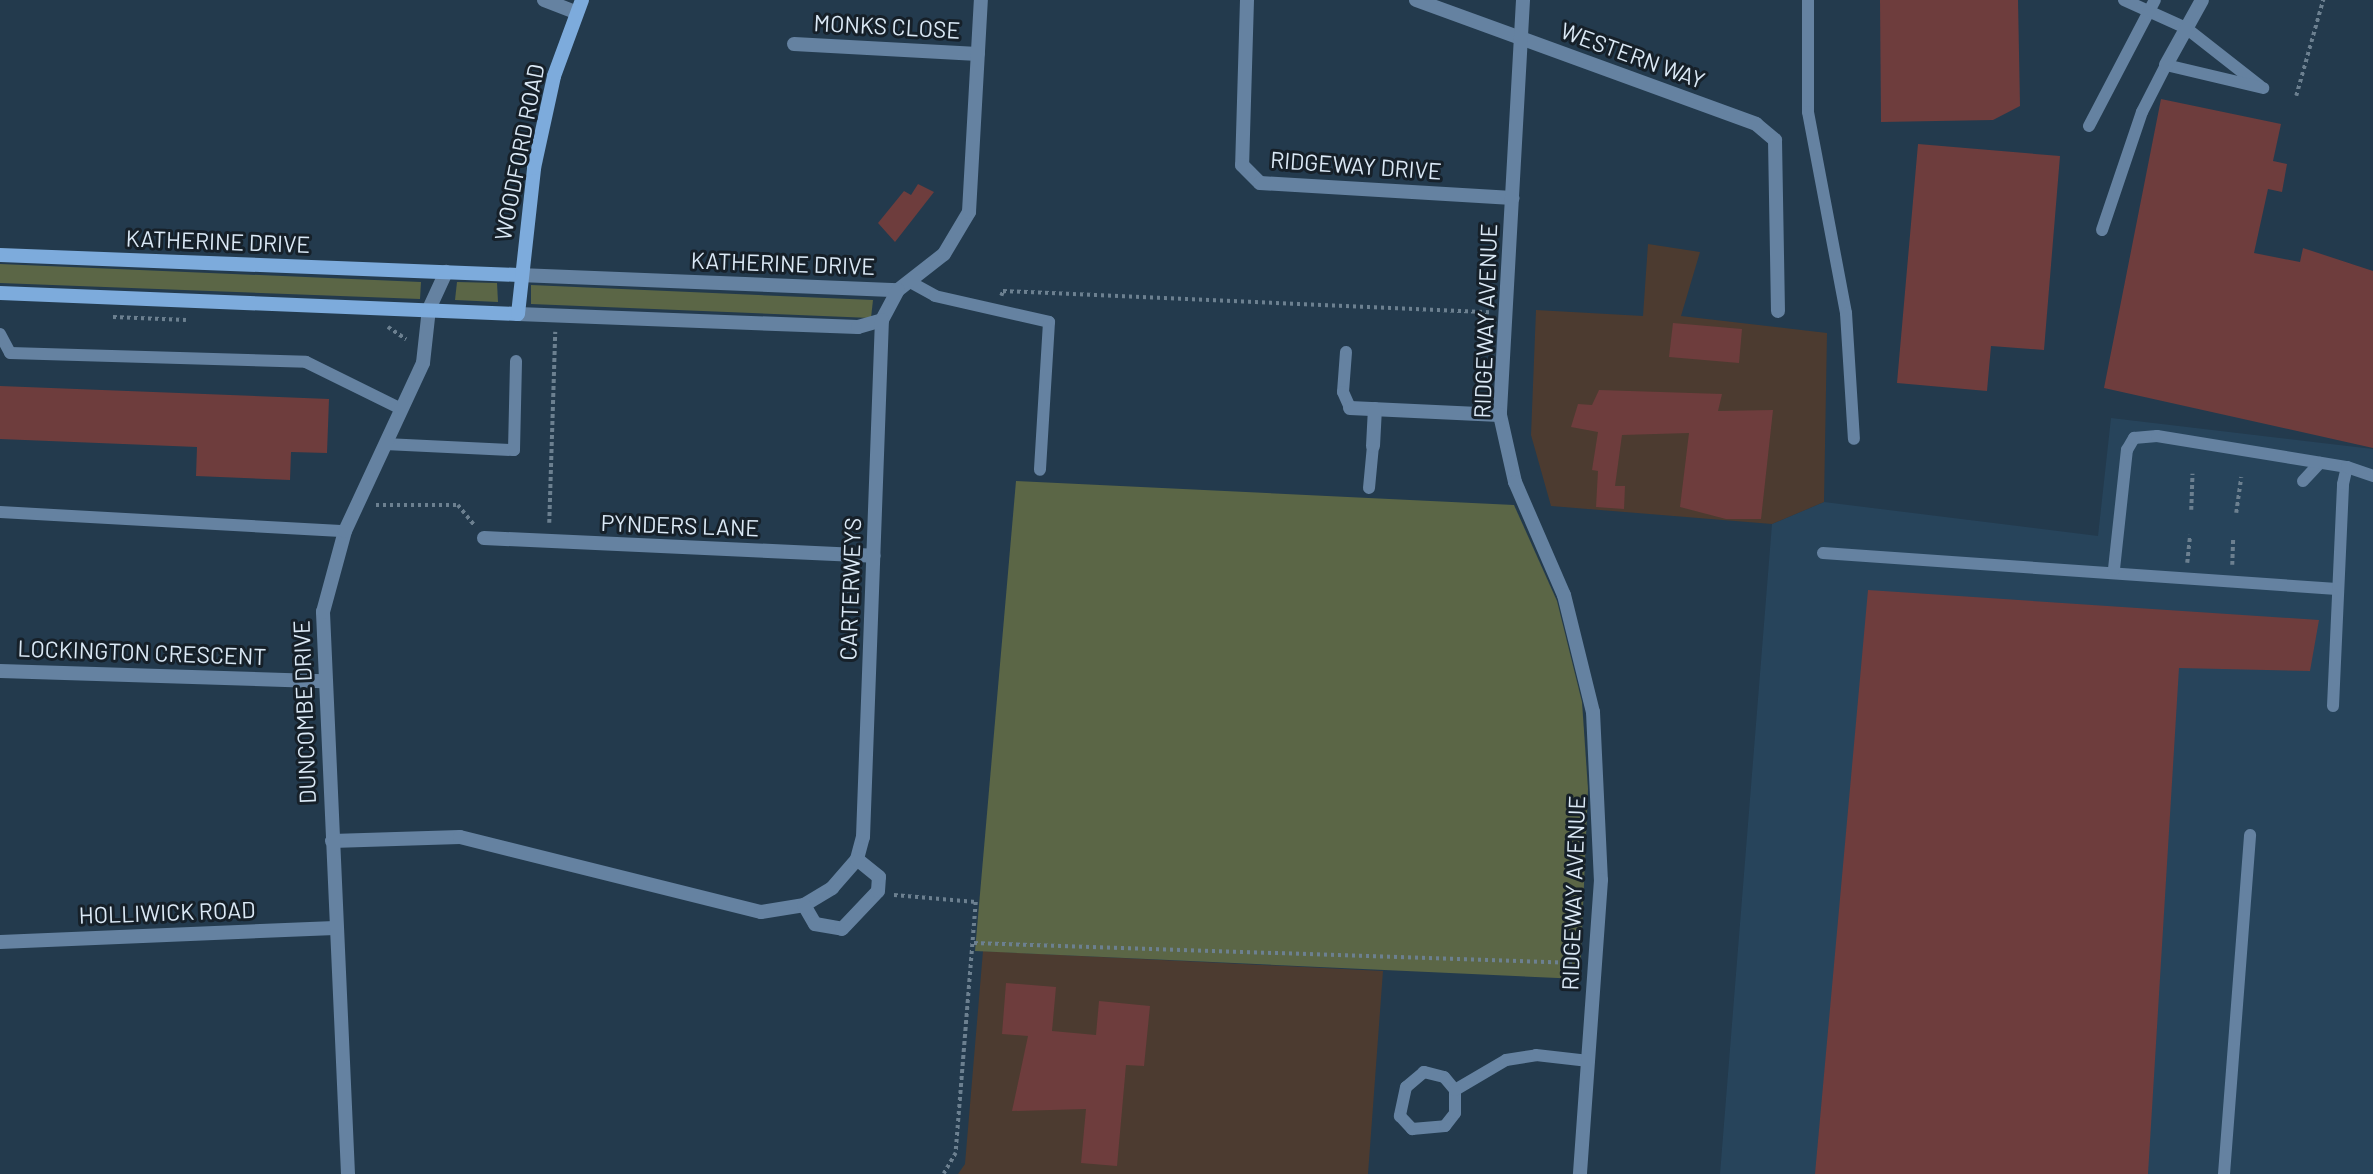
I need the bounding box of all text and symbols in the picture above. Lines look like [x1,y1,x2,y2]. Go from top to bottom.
street label: MONKS CLOSE [813,8,961,44]
street label: WESTERN WAY [1557,16,1709,94]
street label: WOODFORD ROAD [488,61,550,243]
street label: RIDGEWAY DRIVE [1269,145,1443,185]
street label: RIDGEWAY AVENUE [1468,223,1502,419]
street label: KATHERINE DRIVE [125,224,311,258]
street label: KATHERINE DRIVE [690,246,876,280]
street label: PYNDERS LANE [600,508,760,542]
street label: CARTERWEYS [834,517,866,661]
street label: DUNCOMBE DRIVE [287,620,321,804]
street label: LOCKINGTON CRESCENT [17,634,267,670]
street label: RIDGEWAY AVENUE [1556,795,1590,991]
street label: HOLLIWICK ROAD [78,895,256,929]

